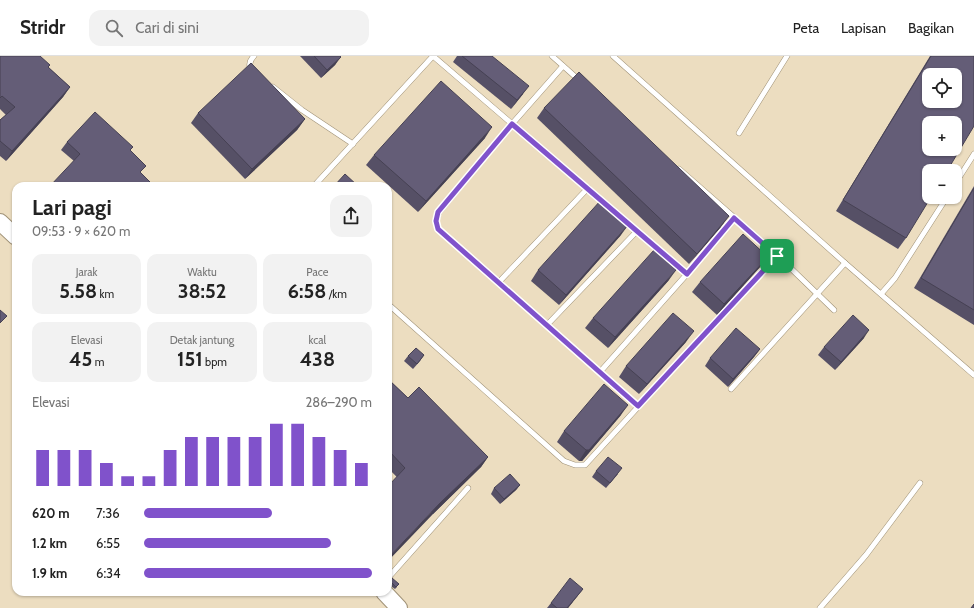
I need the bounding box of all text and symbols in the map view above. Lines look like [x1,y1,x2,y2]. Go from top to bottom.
search box [89,10,369,46]
text: Stridr [20,16,65,39]
icon: search [103,17,125,39]
text: Cari di sini [135,19,199,37]
text: Peta [793,19,819,37]
text: Lapisan [841,19,886,37]
text: Bagikan [908,19,954,37]
map controls [922,68,962,204]
button: locate [922,68,962,108]
button: + [922,116,962,156]
button: − [922,164,962,204]
text: Lari pagi [32,194,112,221]
button: share [330,195,372,237]
text: 09:53 · 9 × 620 m [32,223,130,239]
pin [760,239,794,273]
icon: arrive [766,245,788,267]
text: Jarak [76,265,97,279]
text: Waktu [187,265,217,279]
text: Pace [306,265,328,279]
text: 5.58 [59,279,97,303]
text: 38:52 [178,279,226,303]
text: 6:58 [288,279,326,303]
text: km [97,287,114,301]
text: /km [326,287,347,301]
text: Elevasi [71,333,103,347]
text: Detak jantung [170,333,234,347]
text: kcal [309,333,326,347]
text: 45 [69,347,92,371]
text: 151 [177,347,203,371]
text: 438 [300,347,335,371]
text: m [92,355,104,369]
text: bpm [203,355,227,369]
text: Elevasi [32,394,70,410]
text: 286–290 m [305,394,372,410]
text: 620 m [32,505,70,521]
text: 7:36 [96,505,120,521]
text: 1.2 km [32,535,67,551]
text: 6:55 [96,535,120,551]
text: 1.9 km [32,565,67,581]
text: 6:34 [96,565,121,581]

